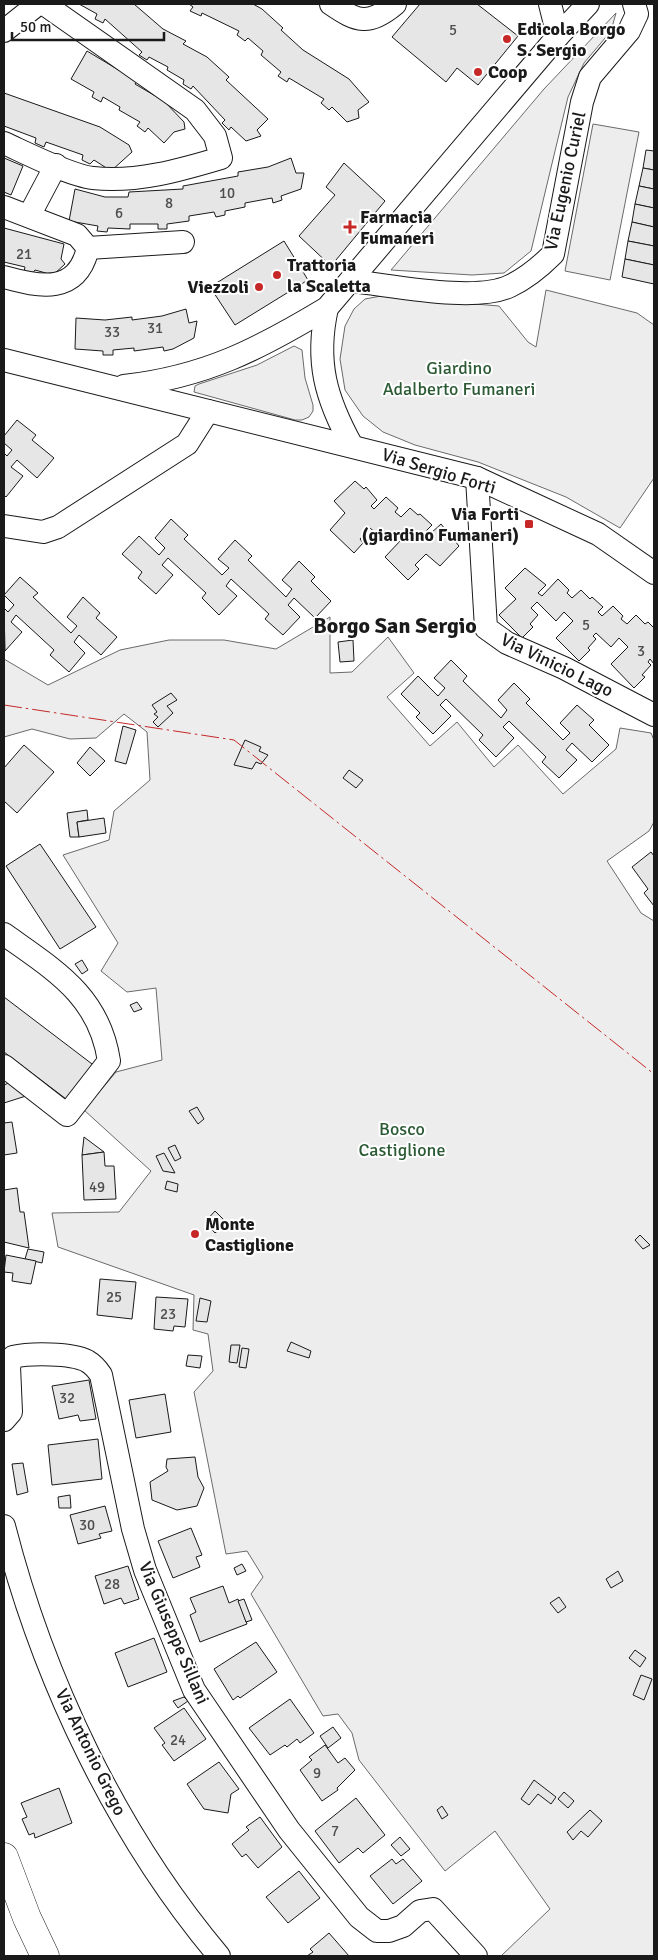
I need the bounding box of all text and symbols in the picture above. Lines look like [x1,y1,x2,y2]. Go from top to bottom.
scale bar [12,10,165,42]
text: 50 m [20,18,51,36]
place label: Edicola Borgo S. Sergio [517,18,625,61]
house number: 5 [449,21,457,39]
marker: Edicola Borgo S. Sergio [501,33,513,45]
place label: Coop [488,61,528,83]
marker: Coop [472,66,484,78]
street label: Via Eugenio Curiel [540,110,590,252]
house number: 10 [219,184,235,202]
house number: 8 [165,194,173,212]
house number: 6 [115,204,123,222]
place label: Farmacia Fumaneri [360,206,434,249]
marker: Farmacia Fumaneri [344,221,356,233]
house number: 21 [16,245,32,263]
place label: Trattoria la Scaletta [287,254,371,297]
marker: Trattoria la Scaletta [271,269,283,281]
place label: Viezzoli [188,276,249,298]
marker: Viezzoli [253,281,265,293]
house number: 31 [147,319,163,337]
house number: 33 [104,323,120,341]
park label: Giardino Adalberto Fumaneri [383,357,535,400]
street label: Via Sergio Forti [379,443,499,499]
place label: Via Forti (giardino Fumaneri) [362,503,519,546]
marker: Via Forti (giardino Fumaneri) [523,518,535,530]
district label: Borgo San Sergio [313,612,477,639]
house number: 5 [582,616,590,634]
street label: Via Vinicio Lago [497,628,617,702]
house number: 3 [637,642,645,660]
park label: Bosco Castiglione [359,1118,445,1161]
house number: 49 [89,1178,105,1196]
place label: Monte Castiglione [205,1213,294,1256]
marker: Monte Castiglione [189,1228,201,1240]
house number: 25 [106,1288,122,1306]
house number: 23 [160,1305,176,1323]
house number: 32 [59,1389,75,1407]
house number: 30 [79,1516,95,1534]
street label: Via Giuseppe Sillani [134,1558,214,1708]
house number: 28 [104,1575,120,1593]
street label: Via Antonio Grego [51,1685,131,1819]
house number: 24 [170,1731,186,1749]
house number: 9 [313,1764,321,1782]
house number: 7 [331,1822,339,1840]

